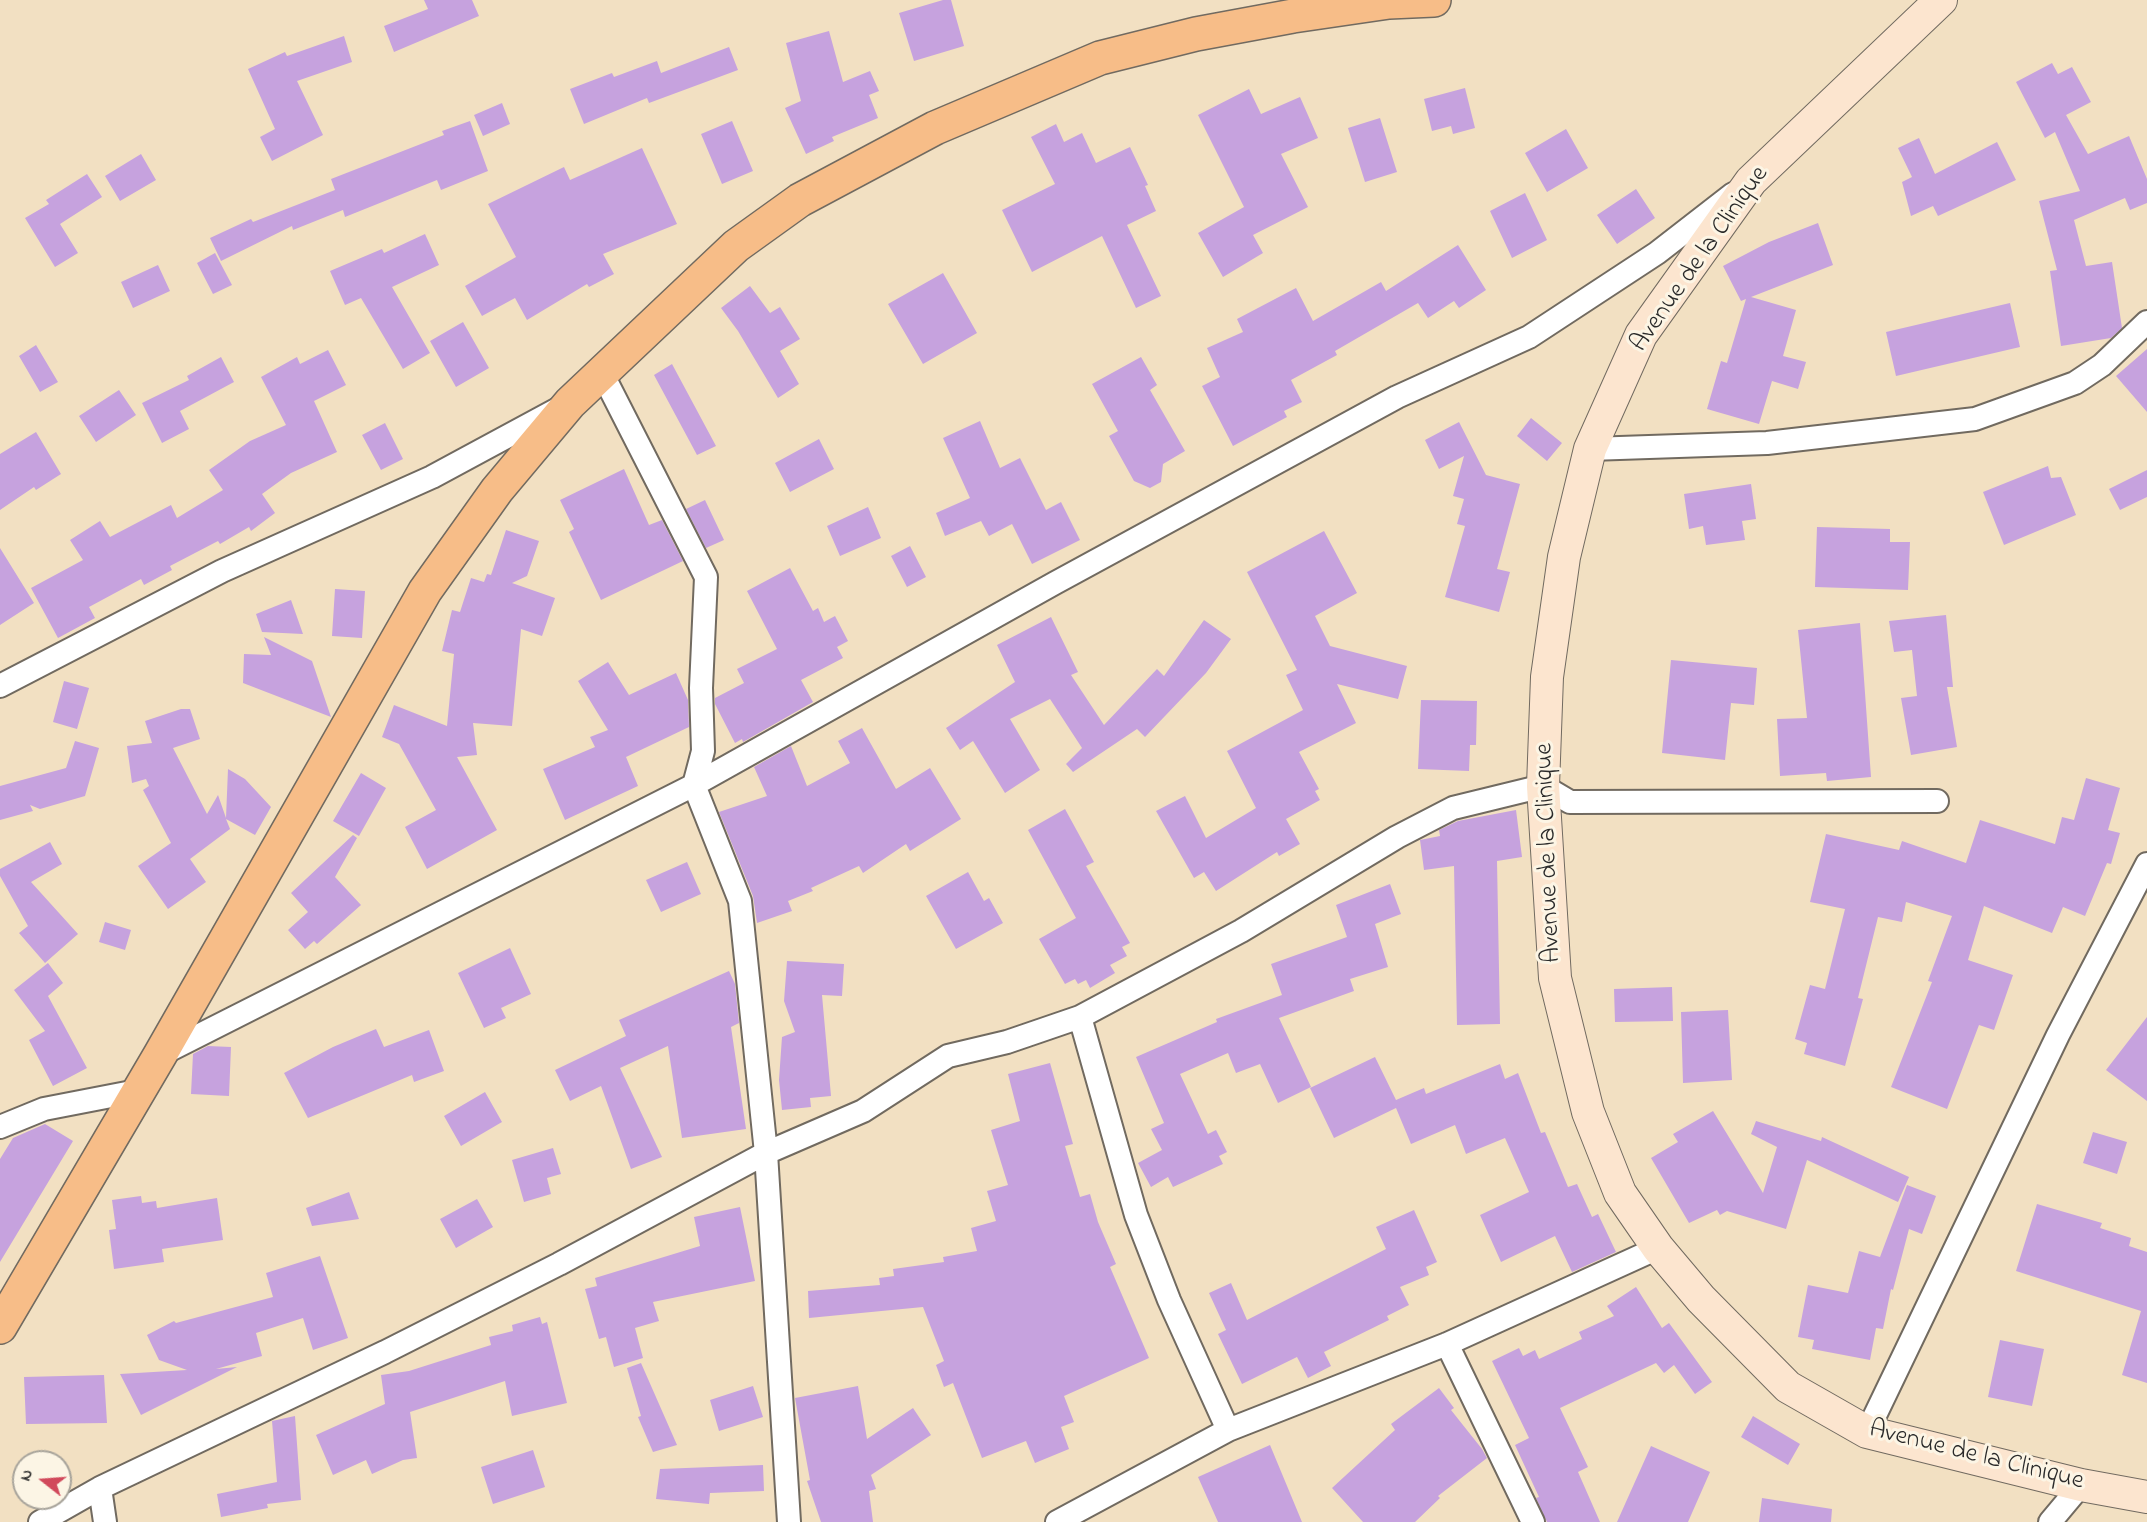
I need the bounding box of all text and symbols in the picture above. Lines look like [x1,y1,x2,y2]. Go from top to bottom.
street label: Avenue de la Clinique [1625,161,1777,359]
street label: Avenue de la Clinique [1531,743,1569,963]
street label: Avenue de la Clinique [1866,1415,2086,1499]
north arrow [12,1450,72,1510]
text: N [14,1467,40,1484]

